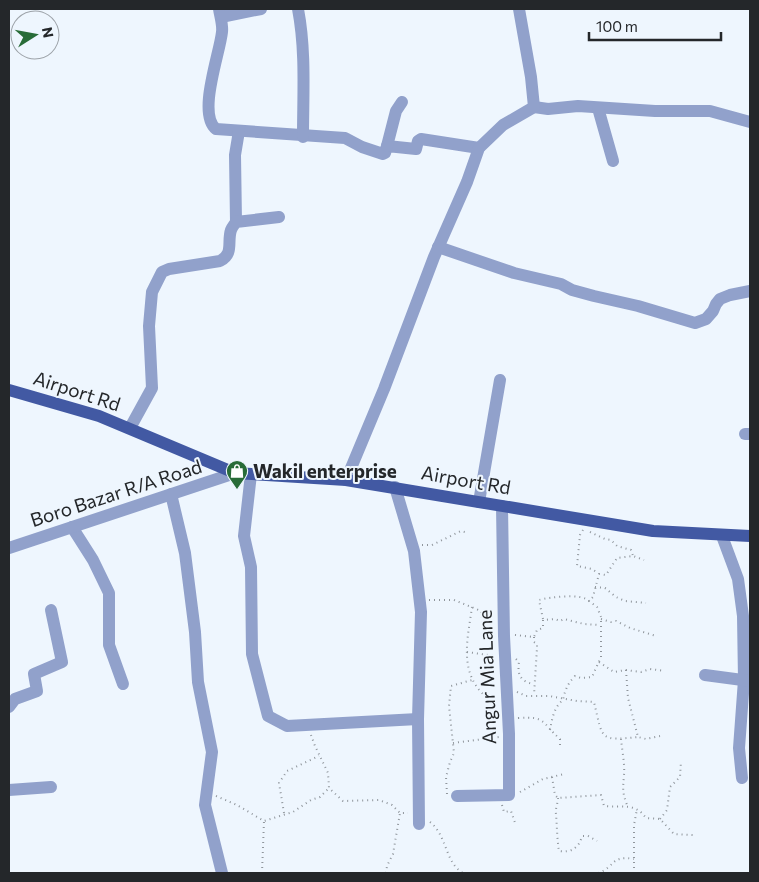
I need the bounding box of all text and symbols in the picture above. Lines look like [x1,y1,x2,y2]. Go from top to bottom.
north arrow [10,10,60,60]
scale bar [589,10,722,42]
text: 100 m [596,17,638,35]
text: N [39,26,58,39]
street label: Airport Rd [31,366,124,415]
street label: Boro Bazar R/A Road [27,454,204,531]
shop icon: Wakil enterprise [225,459,249,490]
place label: Wakil enterprise [253,459,397,482]
street label: Airport Rd [420,460,513,499]
street label: Angur Mia Lane [473,609,500,745]

